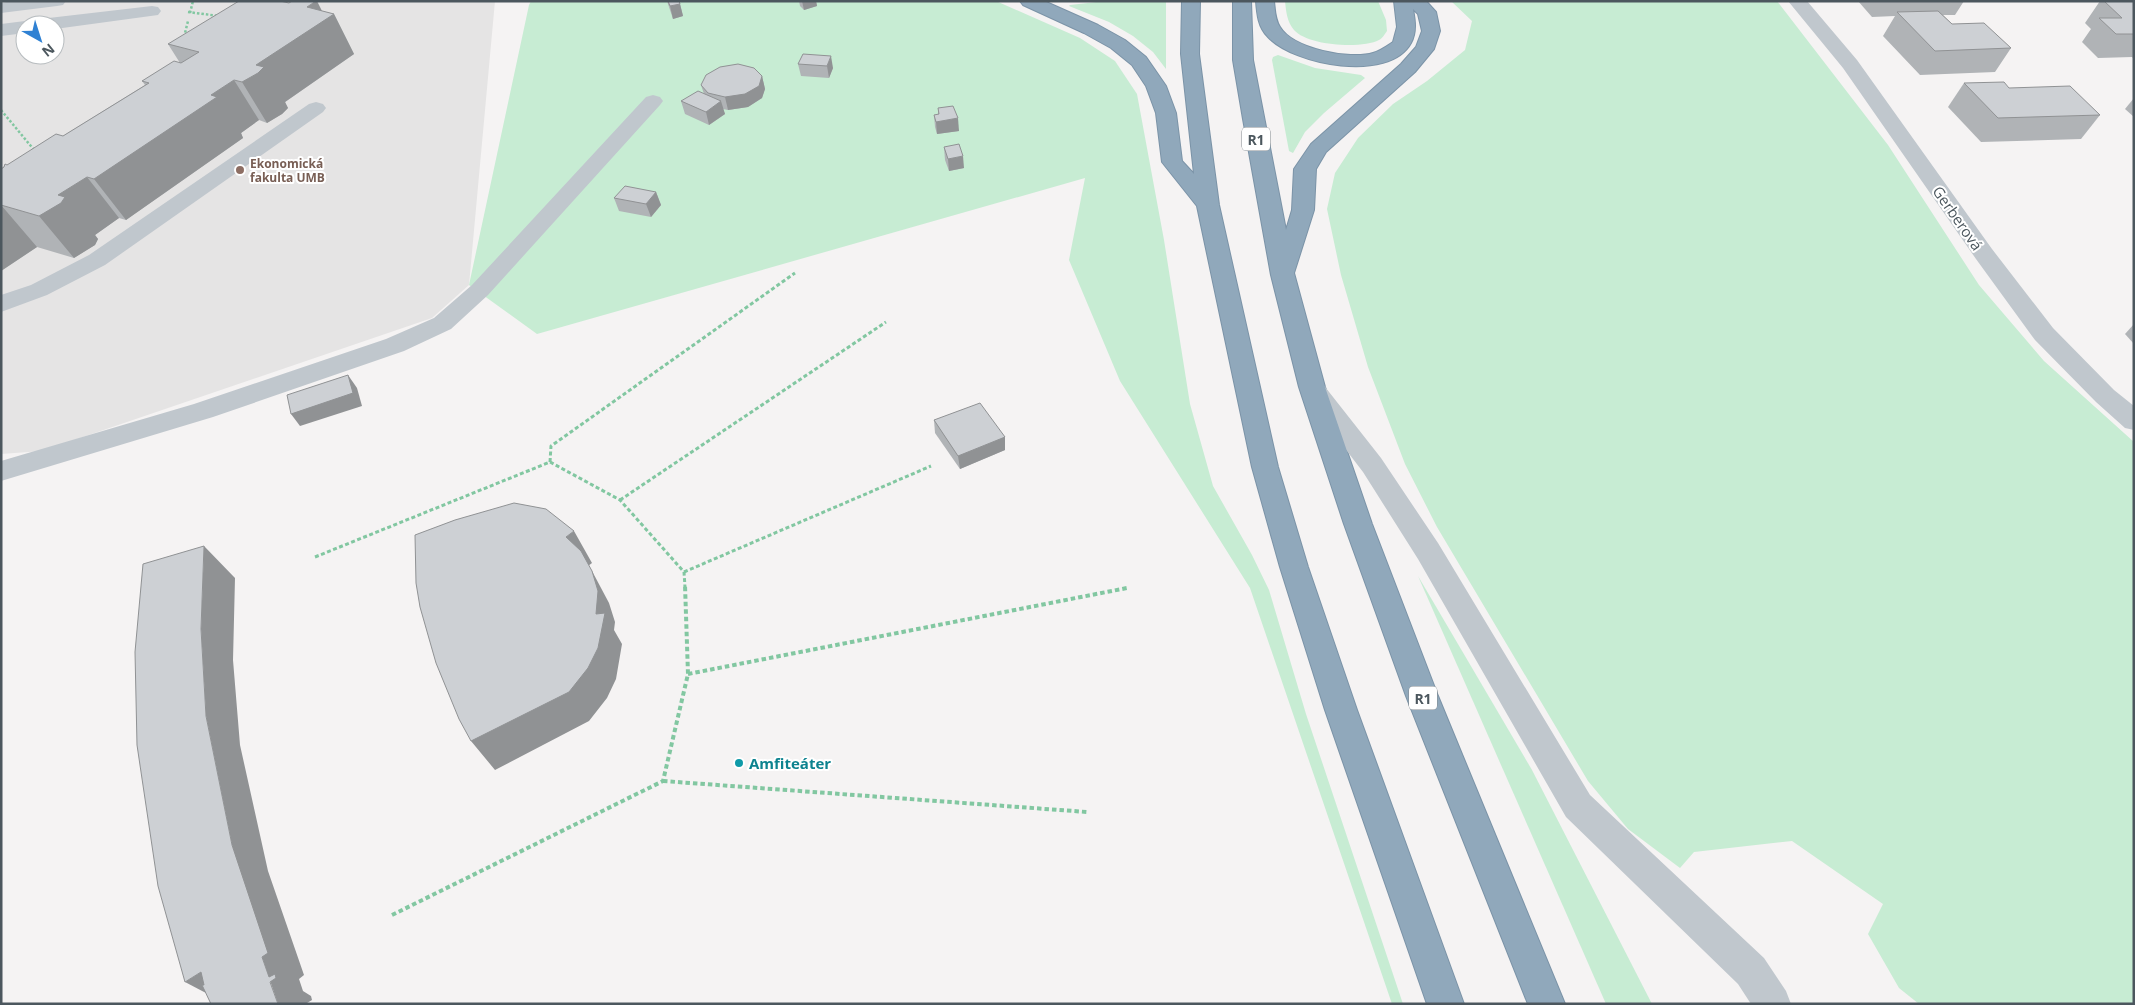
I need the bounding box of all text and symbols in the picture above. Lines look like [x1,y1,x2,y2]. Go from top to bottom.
north arrow [15,15,65,65]
text: N [38,40,59,61]
road number: R1 [1242,128,1270,150]
place label: Ekonomická fakulta UMB [250,155,325,186]
marker: Ekonomická fakulta UMB [234,164,246,176]
street label: Gerberová [1929,182,1987,254]
road number: R1 [1409,686,1437,710]
place label: Amfiteáter [749,753,831,773]
marker: Amfiteáter [733,757,745,769]

